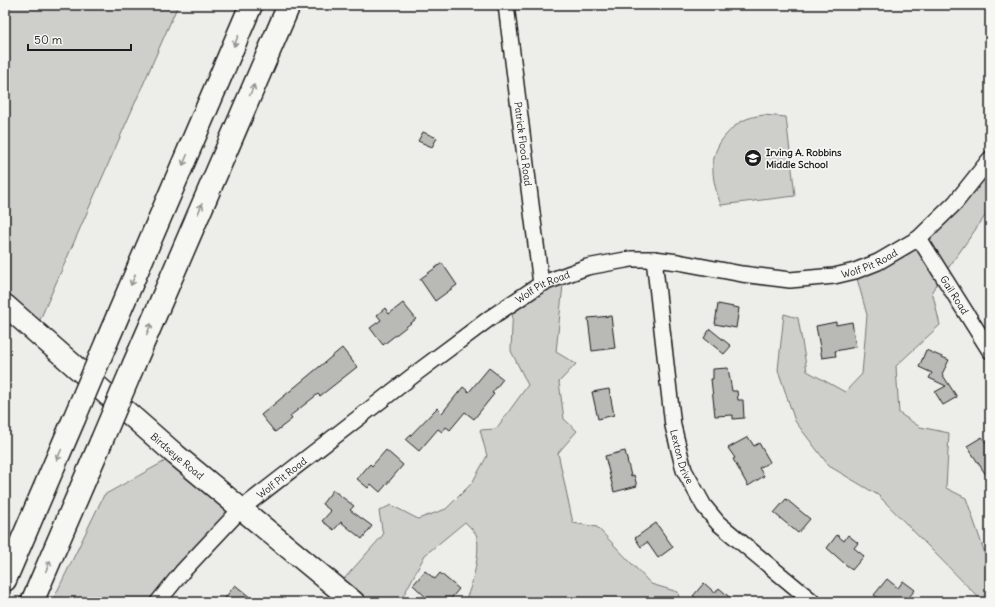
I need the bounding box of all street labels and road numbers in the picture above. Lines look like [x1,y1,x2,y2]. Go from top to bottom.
street label: Patrick Flood Road [511,101,535,187]
street label: Wolf Pit Road [840,246,900,281]
street label: Wolf Pit Road [513,268,572,306]
street label: Gail Road [937,273,971,317]
street label: Lexton Drive [667,428,696,486]
street label: Birdseye Road [148,430,206,482]
street label: Wolf Pit Road [254,454,310,501]

